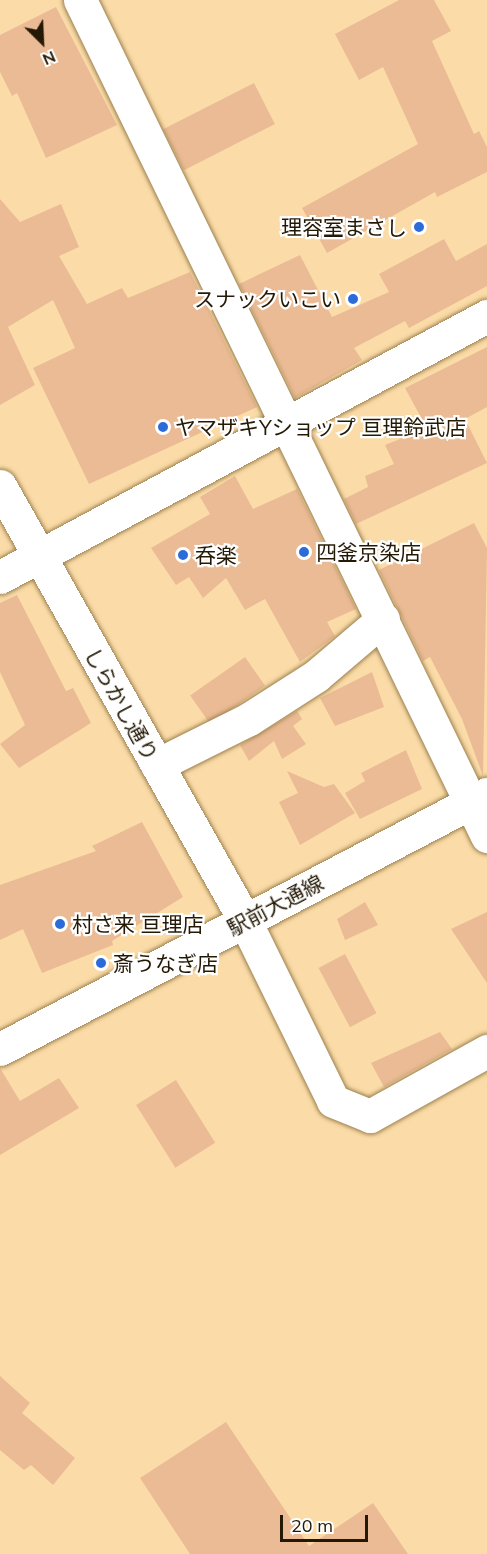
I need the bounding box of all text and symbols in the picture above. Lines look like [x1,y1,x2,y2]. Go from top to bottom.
north arrow [12,12,72,72]
text: N [40,47,59,70]
place label: 理容室まさし [281,214,407,240]
marker: 理容室まさし [412,220,426,234]
place label: スナックいこい [194,286,341,312]
marker: スナックいこい [346,292,360,306]
place label: ヤマザキYショップ 亘理鈴武店 [175,414,466,440]
marker: ヤマザキYショップ 亘理鈴武店 [156,420,170,434]
place label: 四釜京染店 [316,539,421,565]
place label: 呑楽 [195,542,237,568]
marker: 四釜京染店 [297,545,311,559]
marker: 呑楽 [176,548,190,562]
street label: しらかし通り [80,643,164,765]
street label: 駅前大通線 [223,869,327,941]
place label: 村さ来 亘理店 [72,911,203,937]
marker: 村さ来 亘理店 [53,917,67,931]
place label: 斎うなぎ店 [113,950,218,976]
marker: 斎うなぎ店 [94,956,108,970]
scale bar [283,1503,372,1541]
text: 20 m [291,1514,333,1537]

